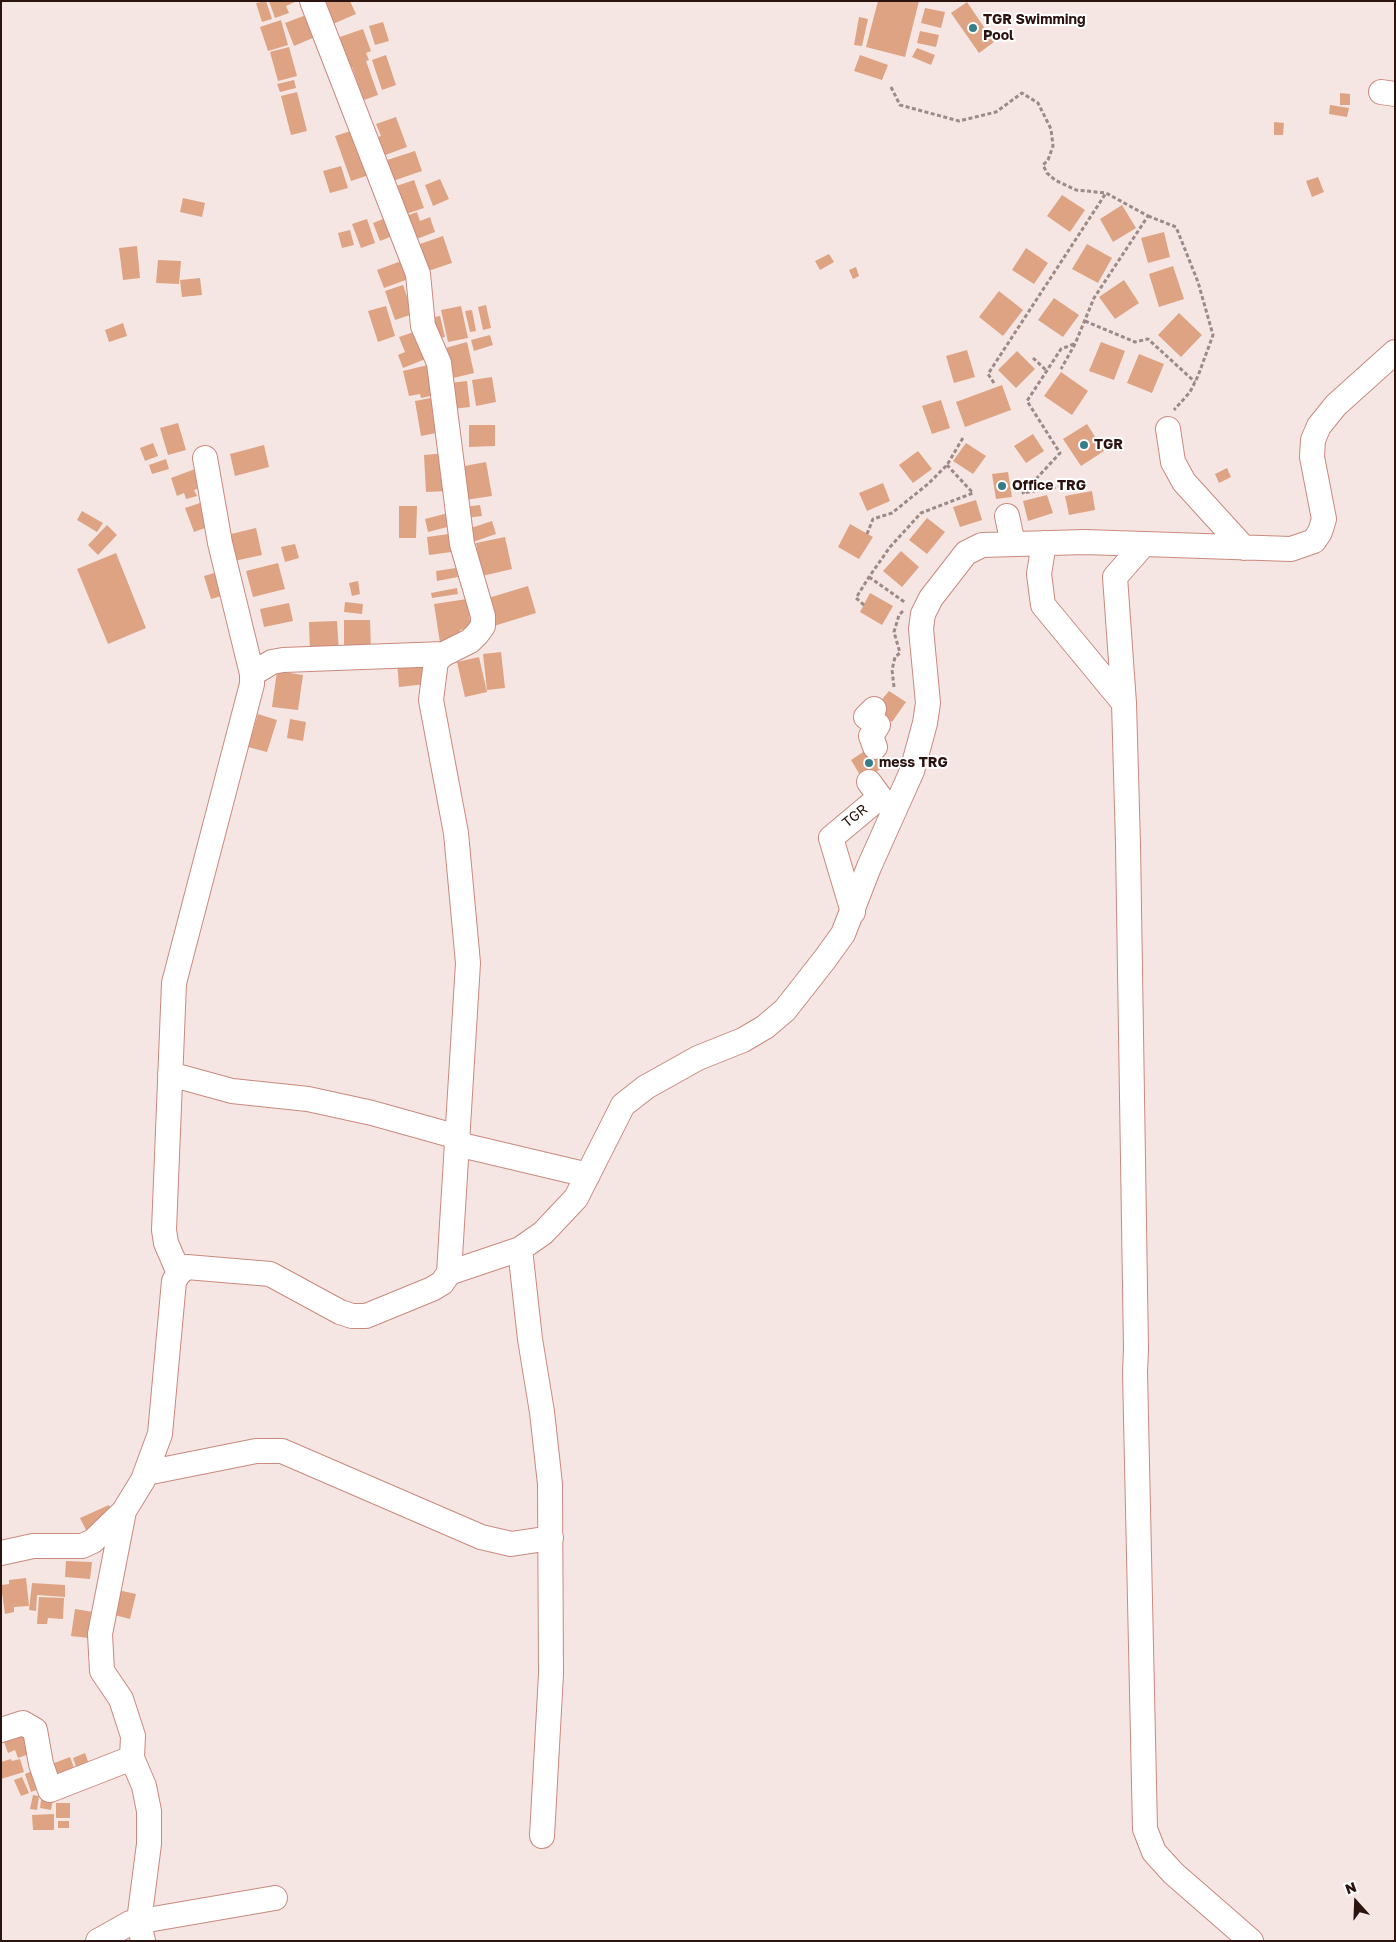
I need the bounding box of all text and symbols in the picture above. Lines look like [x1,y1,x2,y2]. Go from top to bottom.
place label: TGR Swimming Pool [983,12,1086,44]
marker: TGR Swimming Pool [967,22,979,34]
place label: TGR [1094,437,1123,453]
marker: TGR [1078,439,1090,451]
place label: Office TRG [1012,478,1086,494]
marker: Office TRG [996,480,1008,492]
place label: mess TRG [879,755,948,771]
marker: mess TRG [863,757,875,769]
street label: TGR [839,801,871,831]
north arrow [1331,1877,1381,1927]
text: N [1343,1878,1359,1897]

